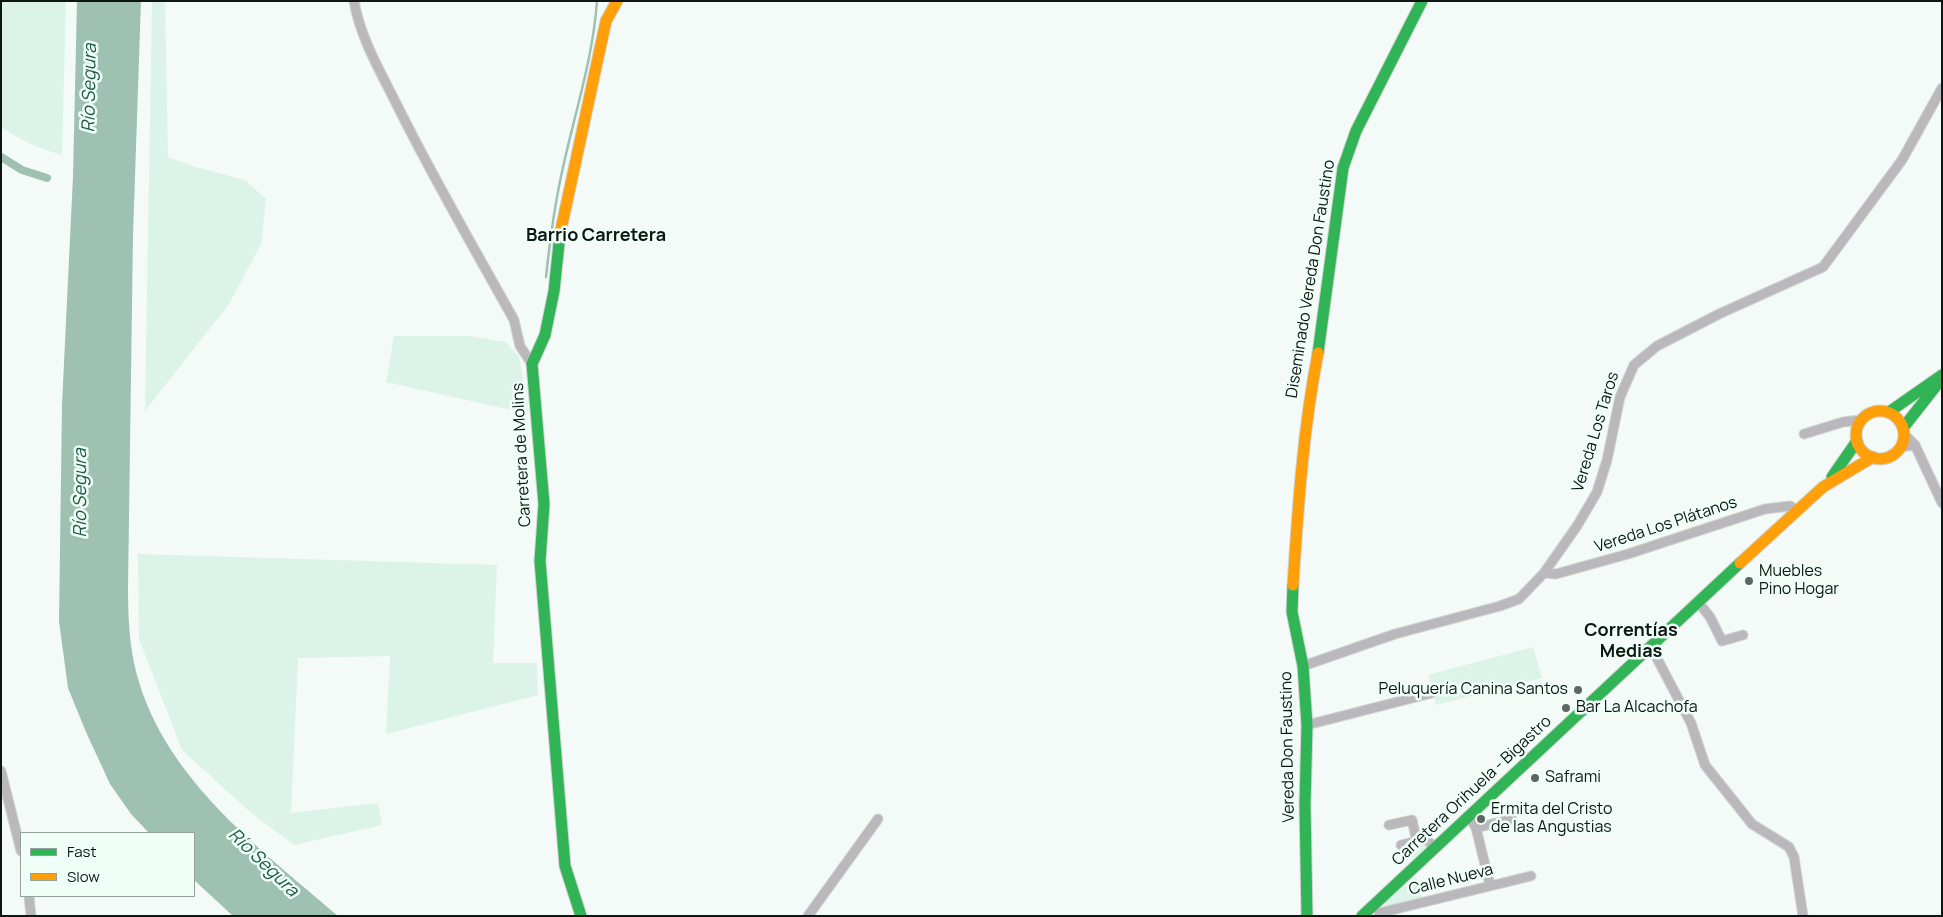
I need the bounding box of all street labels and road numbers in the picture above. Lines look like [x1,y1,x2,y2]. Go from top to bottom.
street label: Diseminado Vereda Don Faustino [1283,159,1339,399]
street label: Vereda Los Taros [1569,370,1623,494]
street label: Carretera de Molins [509,382,535,528]
street label: Vereda Los Plátanos [1592,493,1740,557]
street label: Vereda Don Faustino [1277,671,1299,823]
street label: Carretera Orihuela - Bigastro [1388,712,1556,870]
street label: Calle Nueva [1407,860,1495,900]

